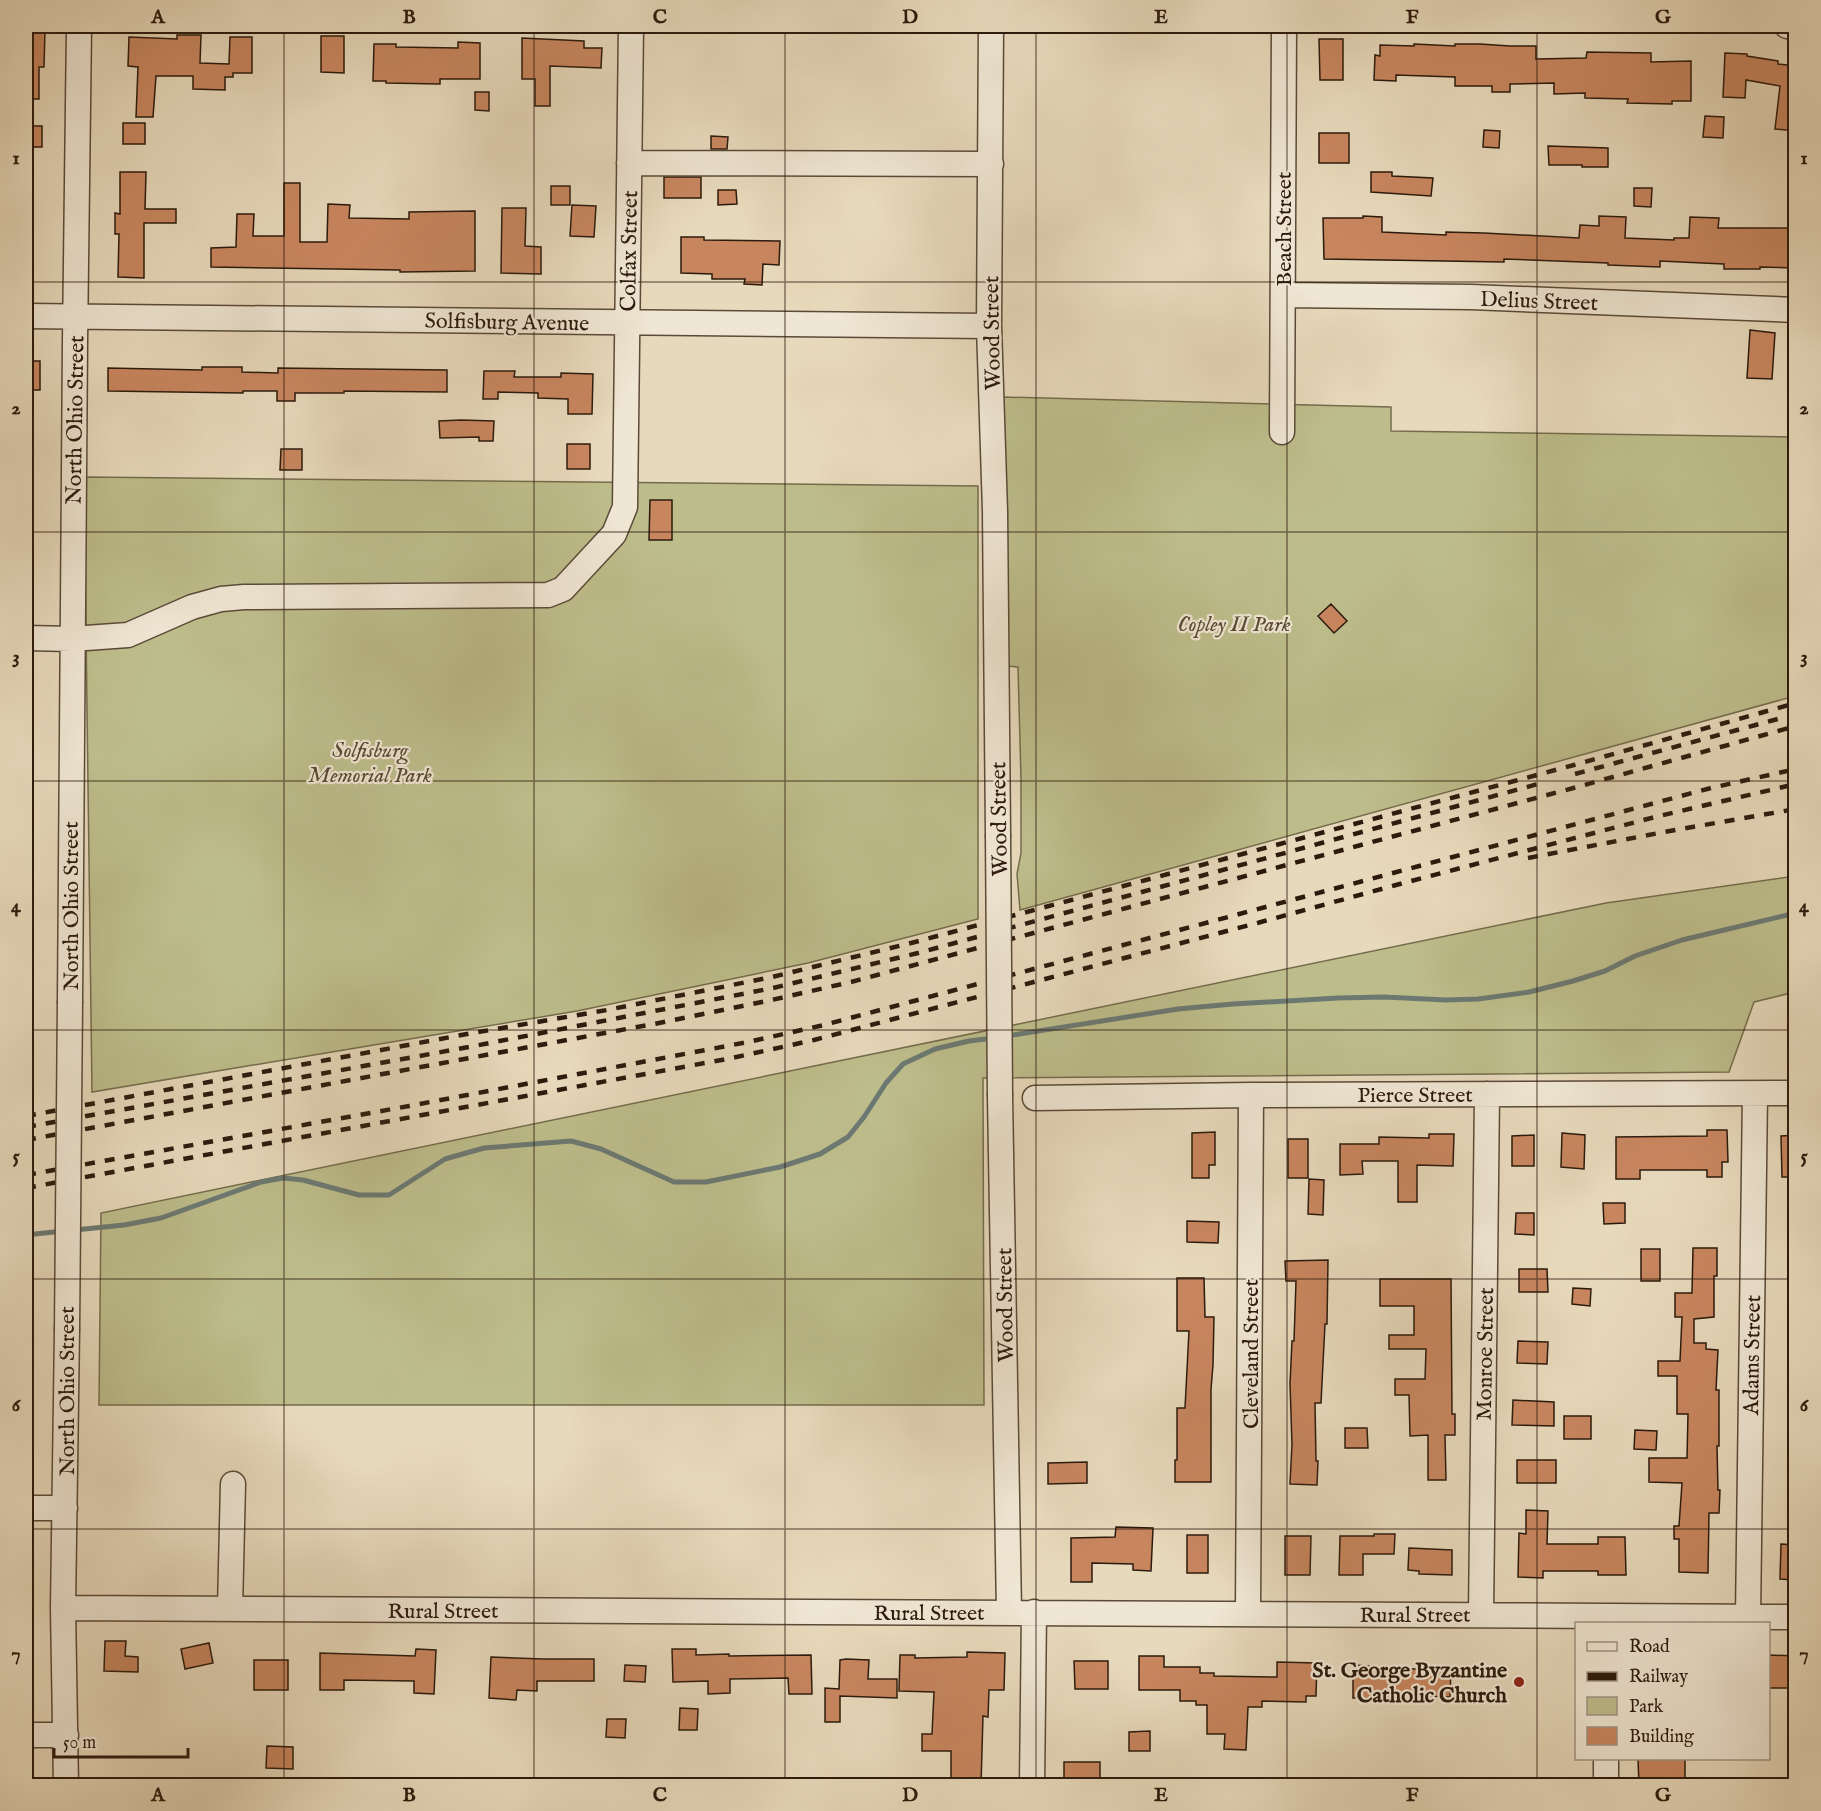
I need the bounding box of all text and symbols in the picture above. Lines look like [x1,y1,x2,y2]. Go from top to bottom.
text: A [150,5,166,30]
text: B [402,5,416,30]
text: C [653,5,667,30]
text: D [902,5,918,30]
text: E [1154,5,1168,30]
text: F [1406,5,1419,30]
text: G [1655,5,1672,30]
text: 1 [12,146,20,171]
text: 1 [1800,146,1808,171]
street label: Beach Street [1271,171,1299,286]
street label: Colfax Street [615,190,645,312]
street label: Wood Street [978,275,1008,391]
street label: Delius Street [1479,286,1599,318]
street label: Solfisburg Avenue [424,308,590,338]
street label: North Ohio Street [61,335,91,505]
text: 2 [11,396,21,421]
text: 2 [1799,396,1809,421]
park label: Copley II Park [1177,611,1291,639]
text: 3 [12,645,20,670]
text: 3 [1800,645,1808,670]
park label: Solfisburg Memorial Park [308,737,432,790]
street label: Wood Street [985,761,1015,877]
street label: North Ohio Street [58,821,86,991]
text: 4 [11,894,22,919]
text: 4 [1799,894,1810,919]
street label: Pierce Street [1357,1082,1473,1110]
text: 5 [12,1144,20,1169]
text: 5 [1800,1144,1808,1169]
street label: Wood Street [991,1247,1021,1363]
street label: Cleveland Street [1238,1279,1266,1429]
street label: Monroe Street [1471,1287,1501,1421]
street label: Adams Street [1738,1294,1768,1416]
street label: North Ohio Street [54,1306,82,1476]
text: 6 [12,1393,22,1418]
text: 6 [1800,1393,1810,1418]
street label: Rural Street [387,1598,499,1626]
street label: Rural Street [873,1600,985,1628]
street label: Rural Street [1359,1602,1471,1630]
legend [1575,1622,1770,1760]
text: Road [1629,1636,1670,1659]
text: 7 [11,1642,21,1667]
text: 7 [1799,1642,1809,1667]
place label: St. George Byzantine Catholic Church [1312,1657,1507,1710]
text: Railway [1629,1666,1688,1689]
marker: St. George Byzantine Catholic Church [1512,1675,1526,1689]
text: Park [1629,1696,1664,1719]
scale bar [54,1721,188,1759]
text: Building [1629,1726,1694,1749]
text: 50 m [63,1732,96,1755]
text: A [150,1783,166,1808]
text: B [402,1783,416,1808]
text: C [653,1783,667,1808]
text: D [902,1783,918,1808]
text: E [1154,1783,1168,1808]
text: F [1406,1783,1419,1808]
text: G [1655,1783,1672,1808]

